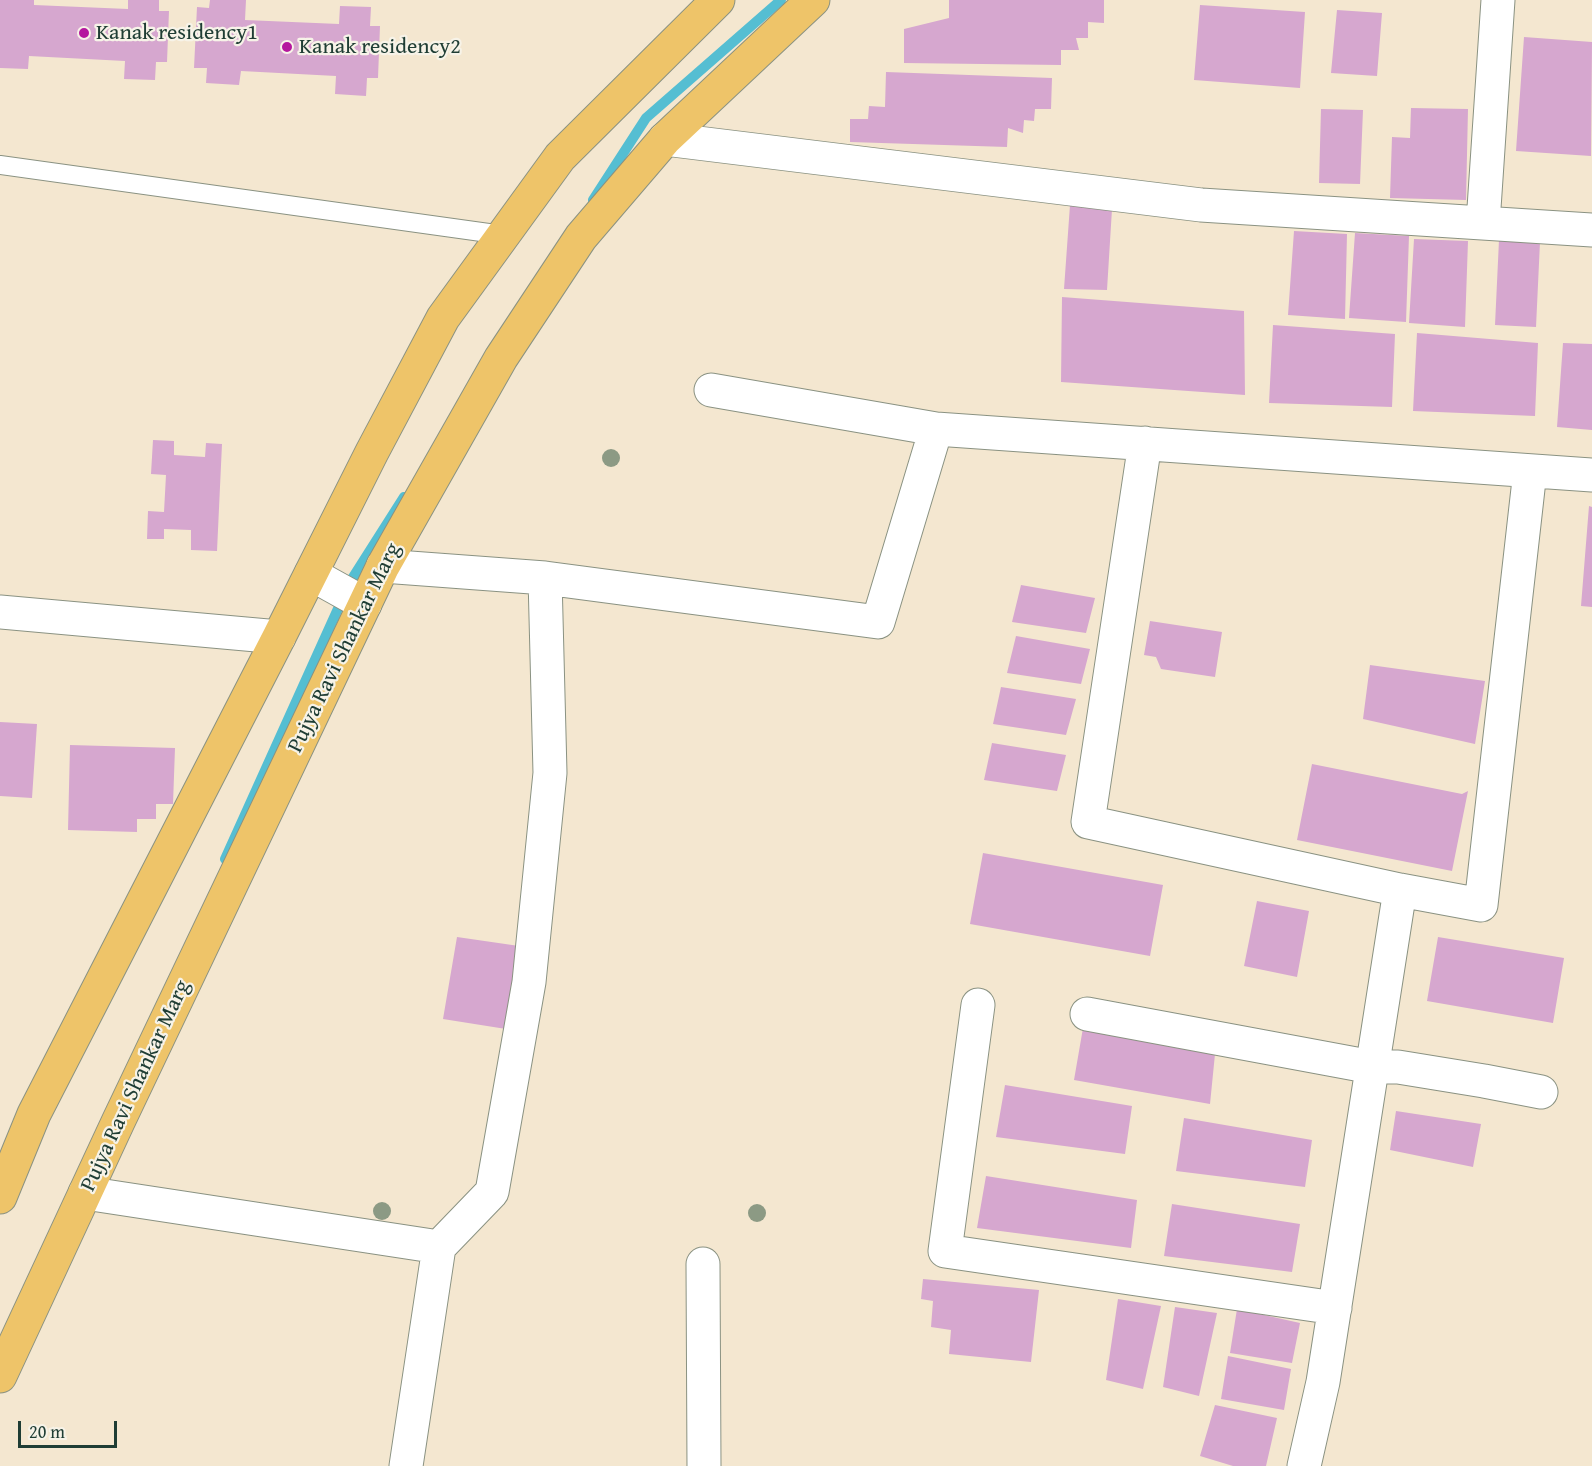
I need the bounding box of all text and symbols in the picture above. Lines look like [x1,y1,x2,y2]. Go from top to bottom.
place label: Kanak residency1 [96,20,258,46]
marker: Kanak residency1 [77,26,91,40]
place label: Kanak residency2 [299,34,461,60]
marker: Kanak residency2 [280,40,294,54]
street label: Pujya Ravi Shankar Marg [283,539,407,757]
street label: Pujya Ravi Shankar Marg [75,976,197,1196]
scale bar [21,1409,120,1447]
text: 20 m [29,1418,65,1445]

